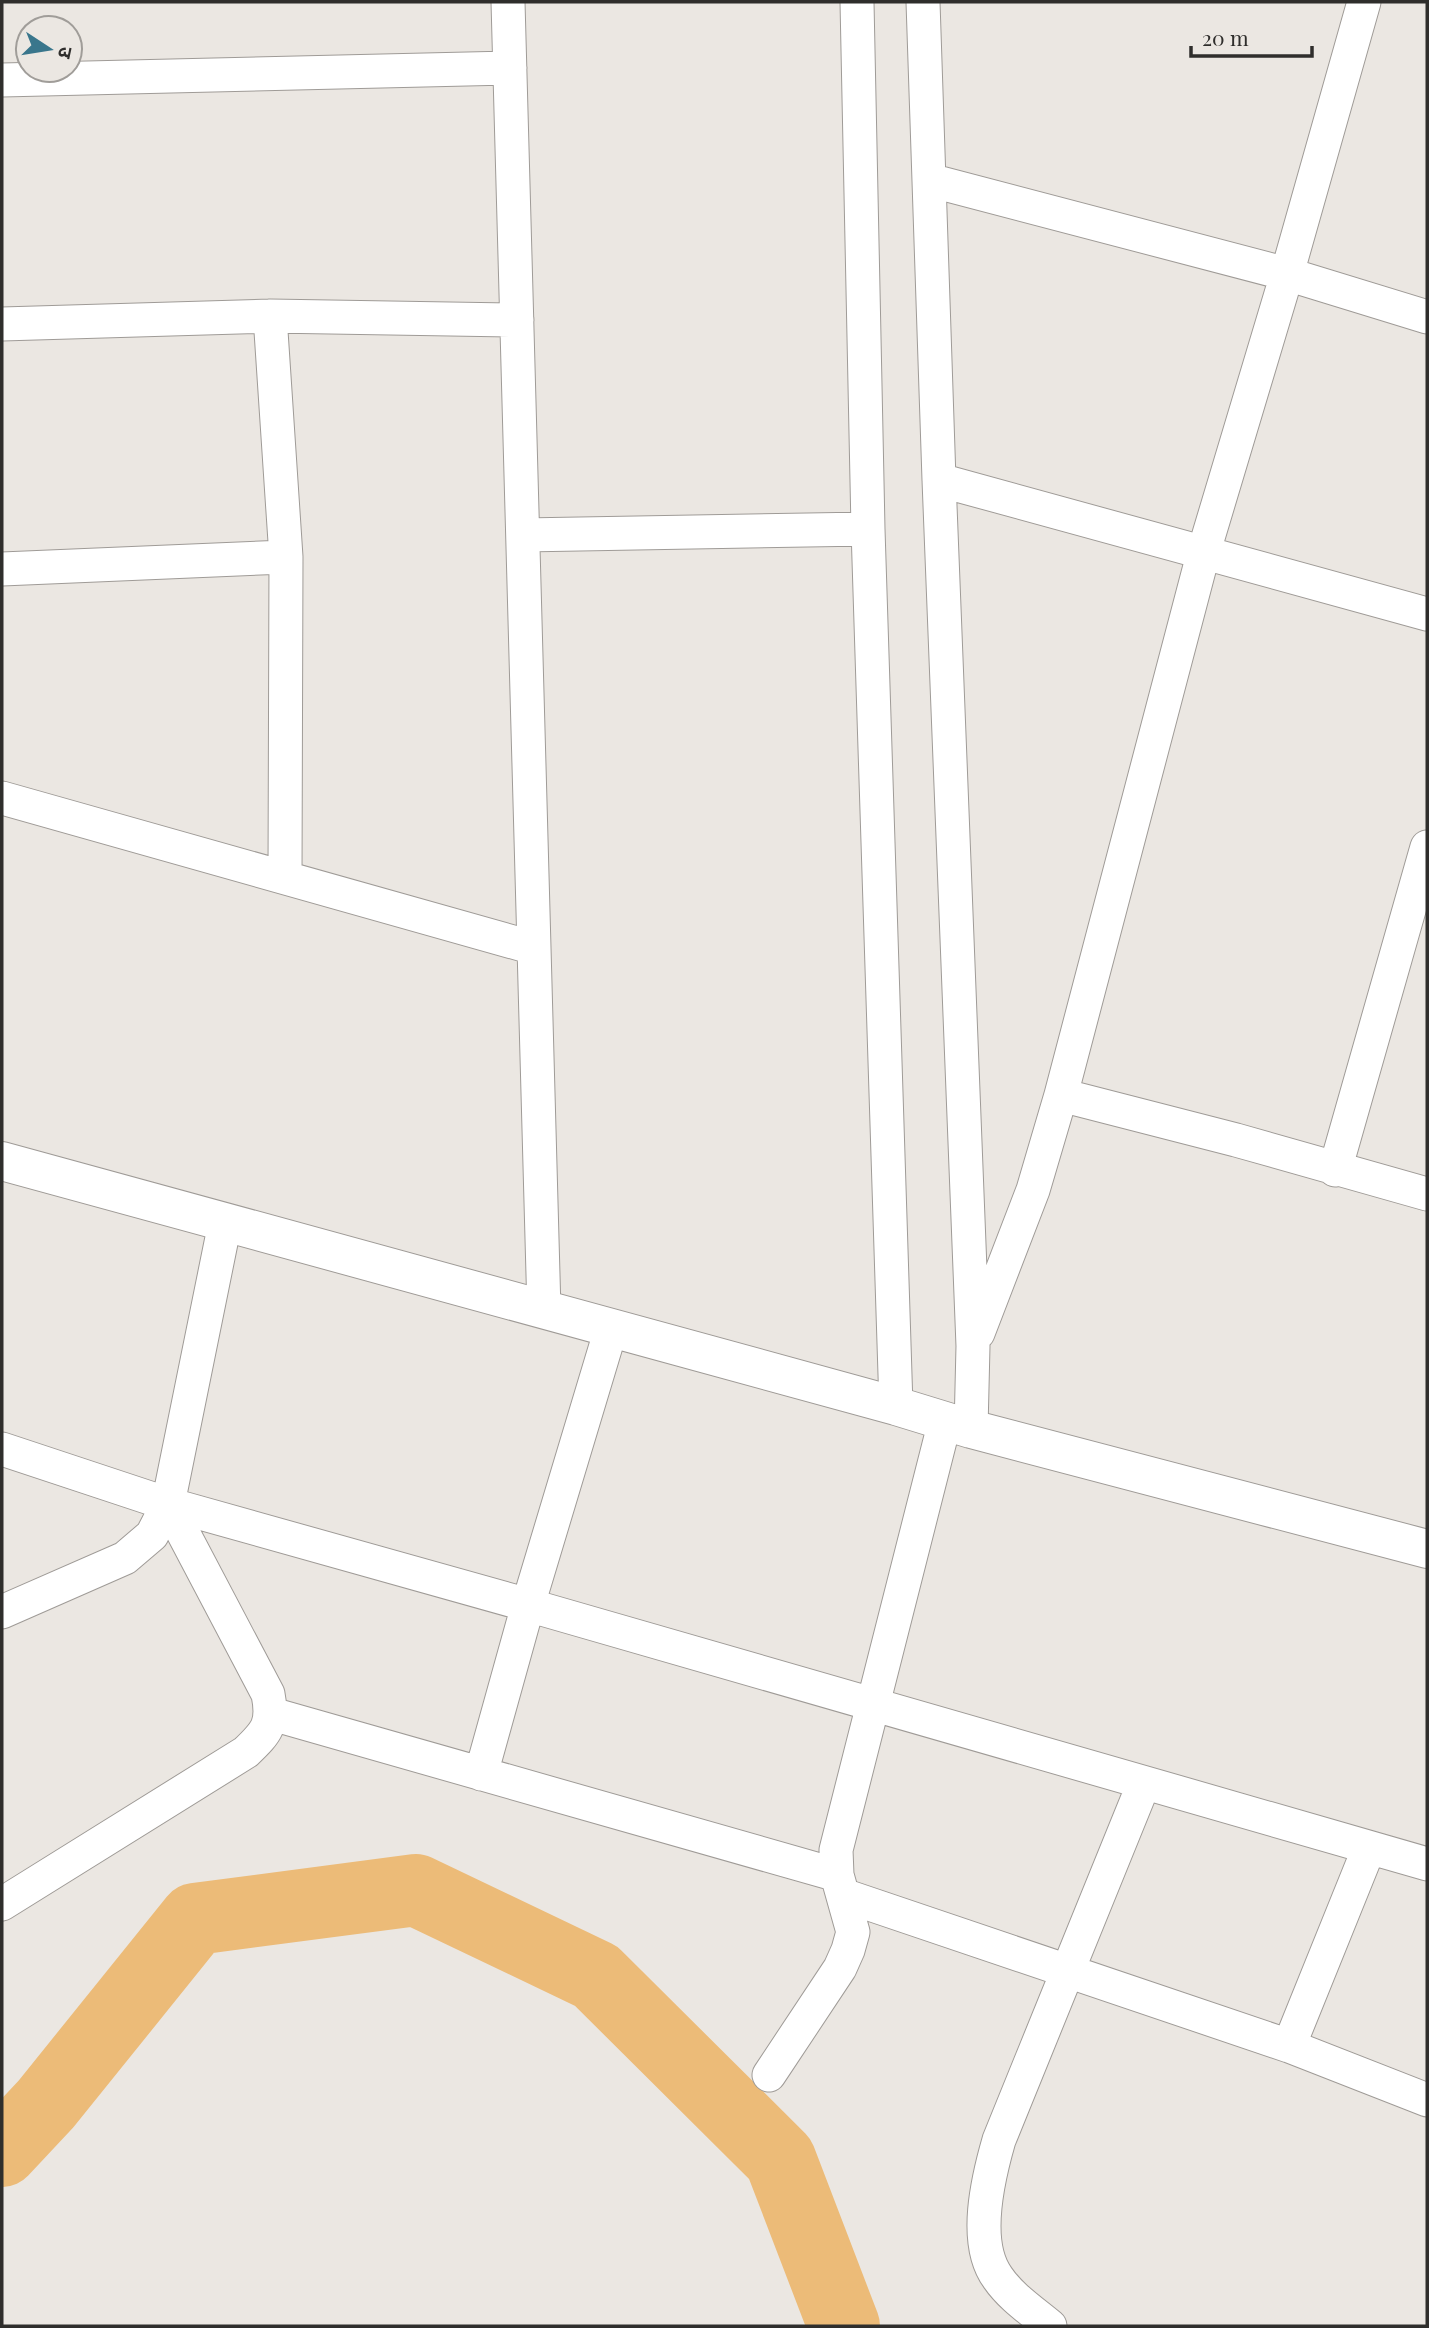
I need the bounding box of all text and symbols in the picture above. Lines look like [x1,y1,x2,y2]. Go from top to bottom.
north arrow [14,14,84,84]
scale bar [1191,14,1312,58]
text: 20 m [1202,23,1249,51]
text: उ [53,45,80,62]

